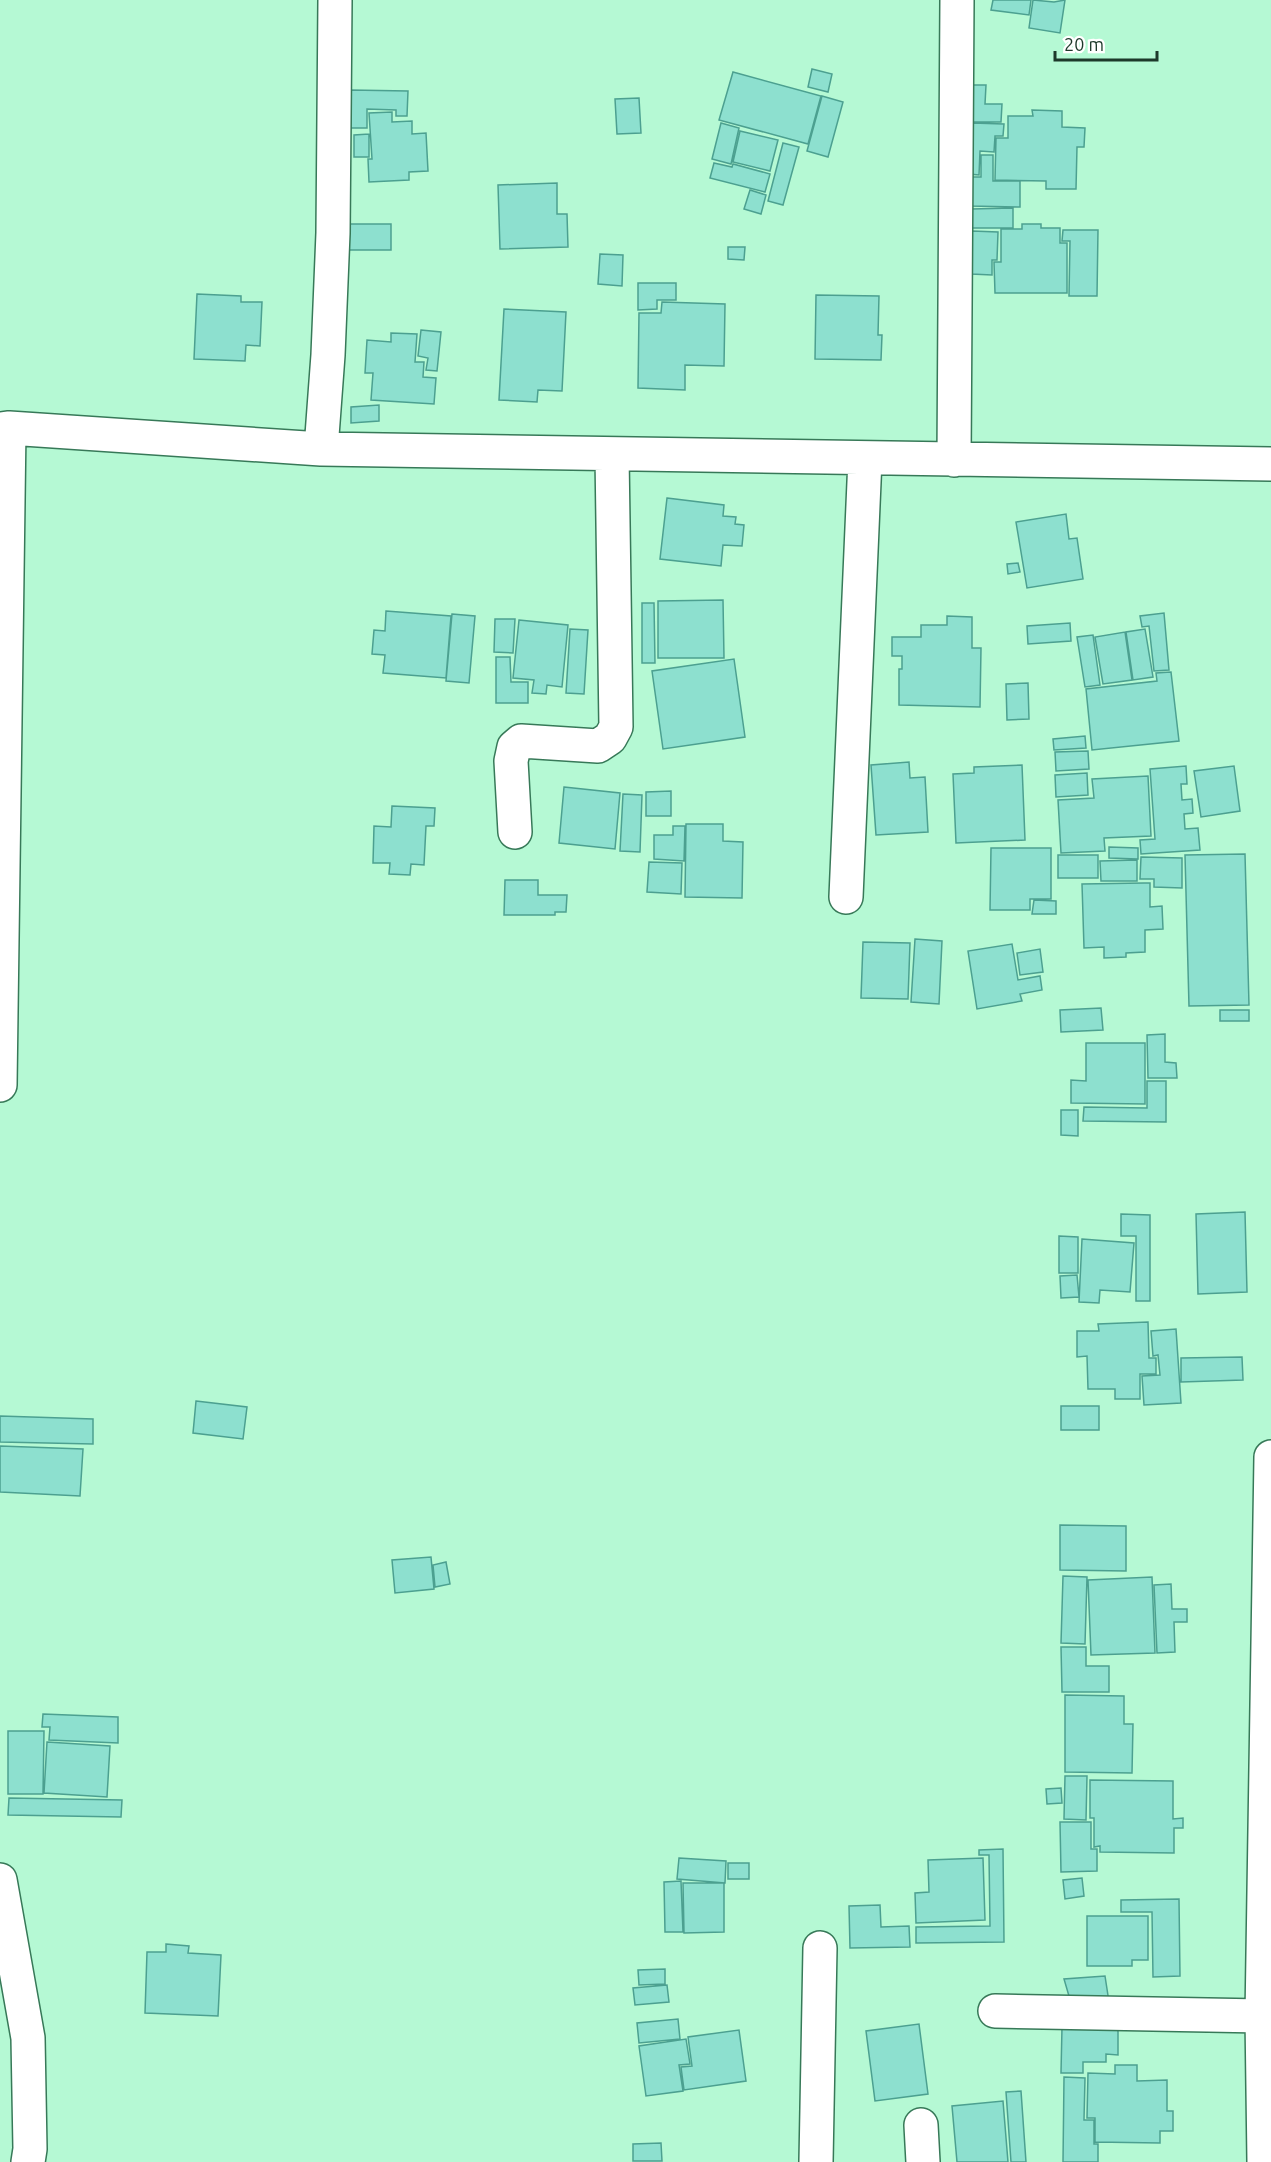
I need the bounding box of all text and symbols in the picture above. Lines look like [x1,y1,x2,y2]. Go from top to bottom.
scale bar [1055,24,1157,62]
text: 20 m [1064,34,1104,54]

